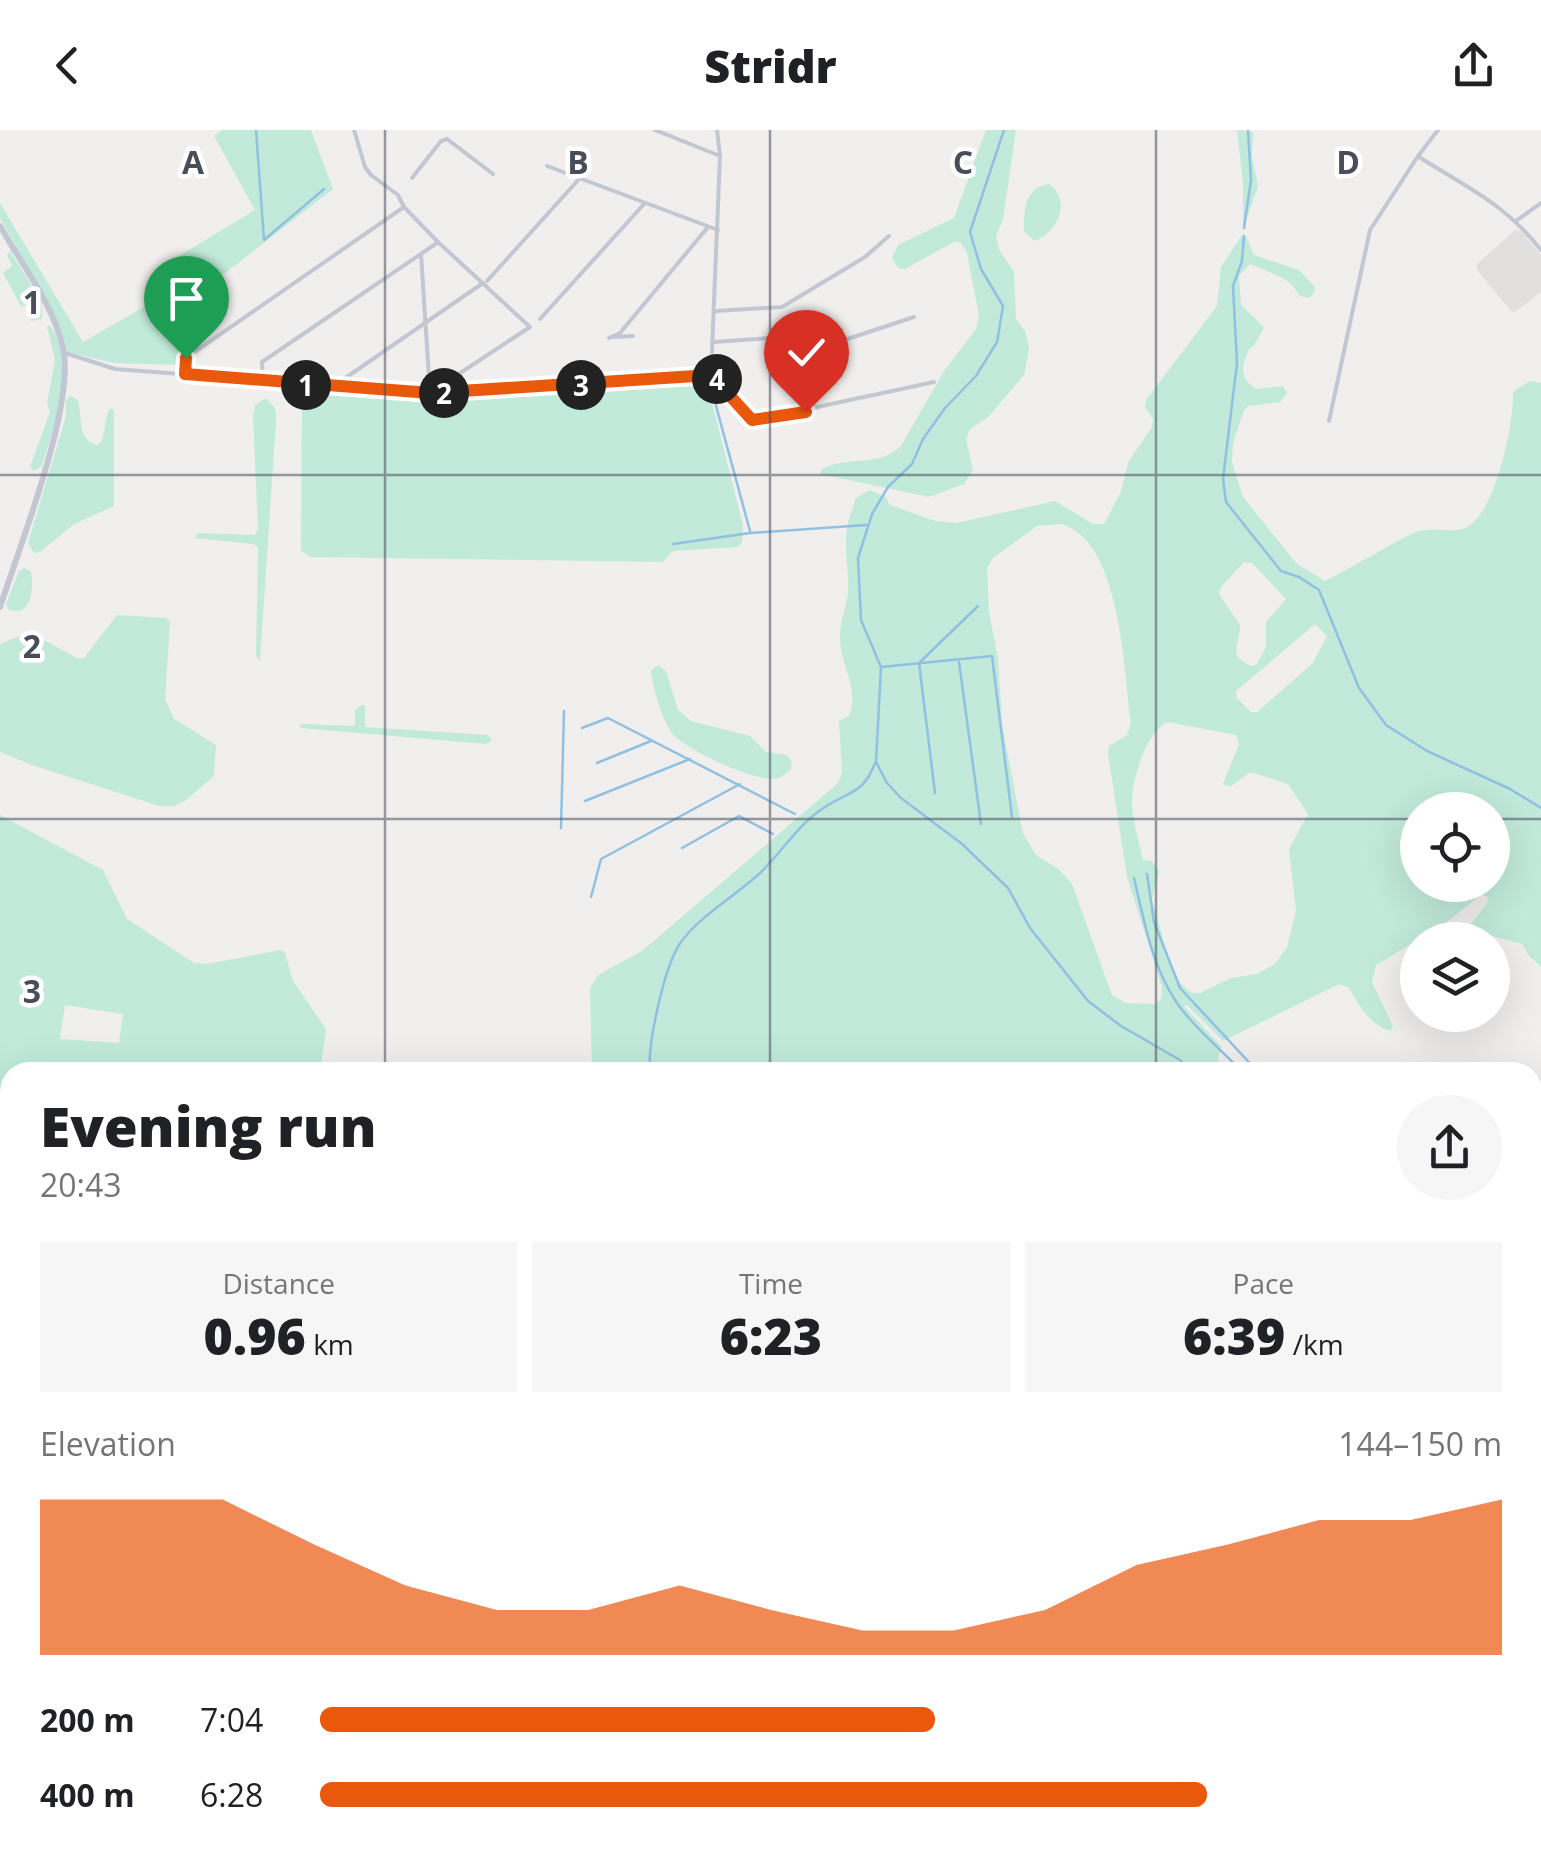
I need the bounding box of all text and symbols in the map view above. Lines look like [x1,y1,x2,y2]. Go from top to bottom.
text: Stridr [704,35,837,96]
icon: back [40,38,95,93]
icon: share [1446,38,1501,93]
text: A [182,140,205,183]
text: B [567,140,589,183]
text: C [953,140,973,183]
text: D [1336,140,1360,183]
pin [144,256,229,359]
icon: arrive [159,271,214,326]
text: 1 [23,280,41,323]
pin [764,310,849,413]
icon: check [779,325,834,380]
pin: 4 [692,354,742,404]
pin: 1 [281,360,331,410]
pin: 3 [556,360,606,410]
text: 4 [709,360,725,398]
text: 1 [298,366,314,404]
text: 3 [573,366,589,404]
pin: 2 [419,368,469,418]
text: 2 [436,374,452,412]
text: 2 [23,624,41,667]
map controls [1400,792,1510,1032]
button: locate [1400,792,1510,902]
button: layers [1400,922,1510,1032]
text: 3 [23,969,41,1012]
text: Evening run [40,1088,376,1163]
button: share [1397,1095,1502,1200]
text: 20:43 [40,1163,122,1206]
text: Distance [222,1264,335,1302]
text: Time [739,1264,803,1302]
text: Pace [1233,1264,1294,1302]
text: 0.96 [204,1302,306,1370]
text: 6:23 [720,1302,822,1370]
text: 6:39 [1183,1302,1285,1370]
text: km [306,1325,354,1363]
text: /km [1285,1325,1344,1363]
text: Elevation [40,1422,176,1465]
text: 144–150 m [1338,1422,1502,1465]
text: 200 m [40,1698,135,1741]
text: 7:04 [200,1698,263,1741]
text: 400 m [40,1773,135,1816]
text: 6:28 [200,1773,263,1816]

